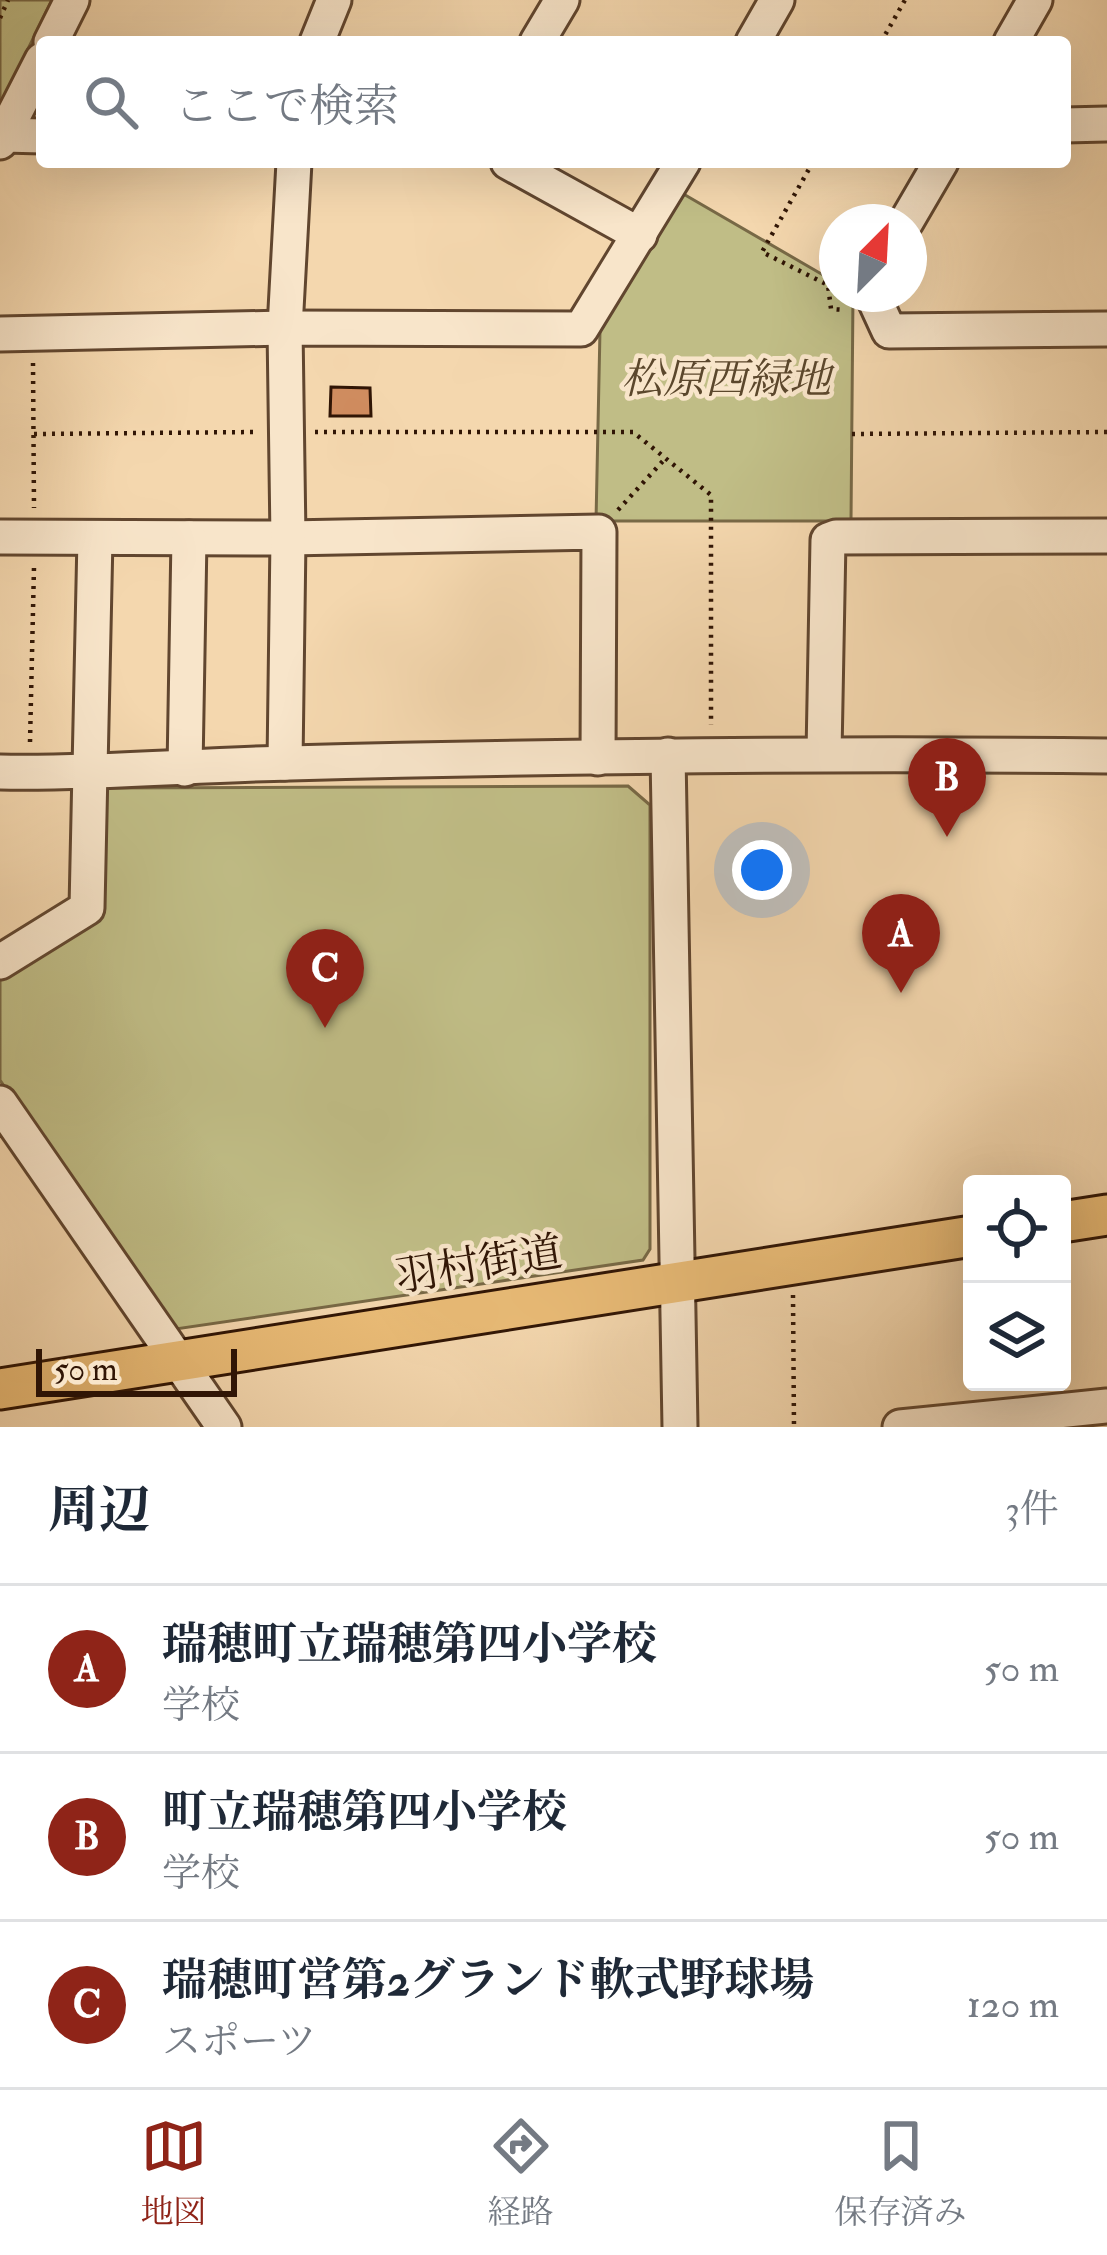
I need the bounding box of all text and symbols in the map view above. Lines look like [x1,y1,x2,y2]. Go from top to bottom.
search box [36,36,1071,168]
icon: search [78,69,144,135]
text: ここで検索 [174,79,399,135]
north arrow [819,204,927,312]
park label: 松原西緑地 [621,354,835,406]
pin: B [908,738,986,837]
your location [732,840,792,900]
pin: A [862,894,940,993]
pin: C [286,929,364,1028]
map controls [963,1175,1071,1391]
button: locate [963,1175,1071,1283]
street label: 羽村街道 [392,1226,566,1304]
button: layers [963,1283,1071,1391]
scale bar [36,1343,237,1396]
text: 50 m [54,1349,118,1390]
text: 周辺 [48,1479,150,1543]
text: 3件 [1005,1485,1059,1534]
text: 瑞穂町立瑞穂第四小学校 [162,1617,657,1673]
text: A [75,1644,99,1693]
text: 50 m [984,1644,1059,1693]
text: 学校 [162,1681,240,1730]
text: 町立瑞穂第四小学校 [162,1785,567,1841]
text: B [74,1812,100,1861]
text: 50 m [984,1812,1059,1861]
text: 学校 [162,1849,240,1898]
text: 瑞穂町営第2グランド軟式野球場 [162,1953,815,2009]
text: C [73,1980,101,2029]
text: 120 m [967,1980,1059,2029]
text: スポーツ [162,2017,316,2066]
tab: 地図 [141,2113,207,2233]
tab: 経路 [488,2113,554,2233]
tab: 保存済み [835,2113,967,2233]

